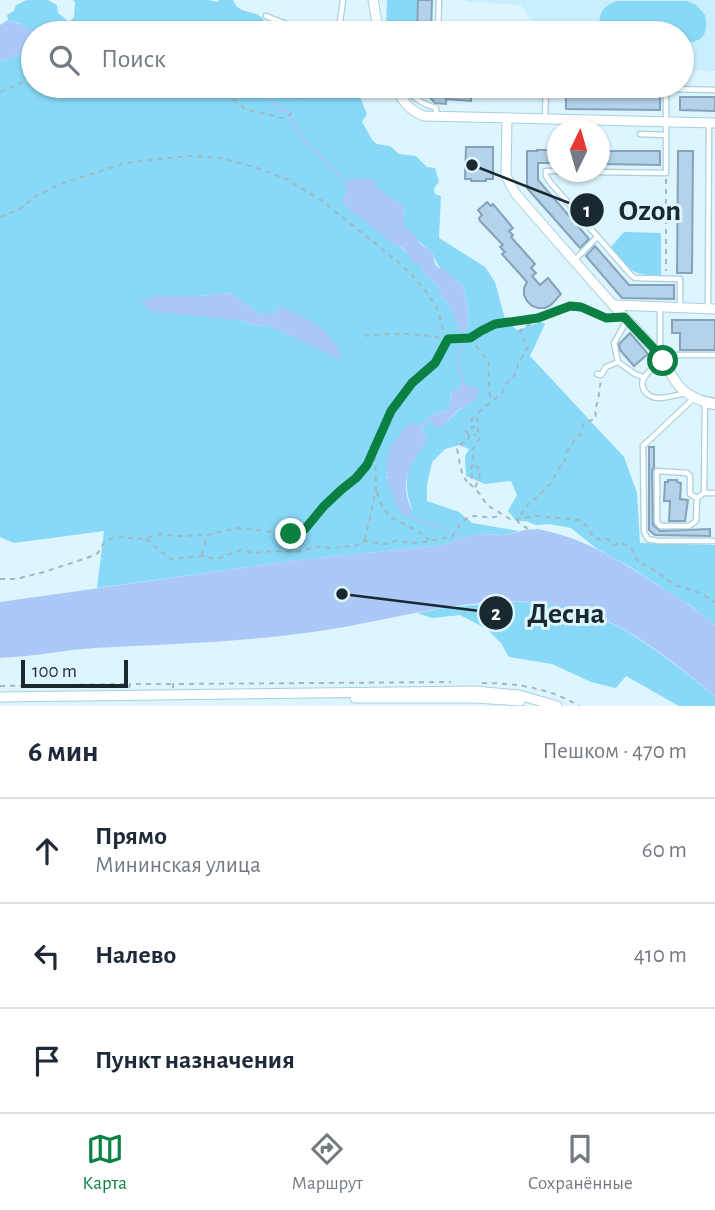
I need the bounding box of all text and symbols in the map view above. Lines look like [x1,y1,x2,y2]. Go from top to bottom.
search box [21,21,694,98]
icon: search [45,41,83,79]
text: Поиск [101,46,166,72]
north arrow [547,119,610,182]
callout: Ozon [570,184,695,235]
text: Ozon [619,196,681,226]
text: 1 [583,200,591,221]
route start [647,345,678,376]
route end [275,518,306,549]
callout: Десна [478,587,619,638]
text: Десна [527,599,605,629]
text: 2 [491,603,501,624]
scale bar [21,657,128,689]
text: 100 m [32,662,77,681]
text: 6 мин [28,737,99,767]
text: Пешком · 470 m [542,740,687,763]
text: Прямо [95,823,167,849]
icon: ahead [28,832,66,870]
text: 60 m [642,839,687,862]
text: Мининская улица [95,854,261,877]
icon: left [28,937,66,975]
text: Налево [95,942,176,968]
text: 410 m [634,944,687,967]
icon: arrive [28,1042,66,1080]
text: Пункт назначения [95,1047,295,1073]
tab: Карта [82,1130,127,1195]
tab: Маршрут [292,1130,363,1195]
tab: Сохранённые [528,1130,633,1195]

